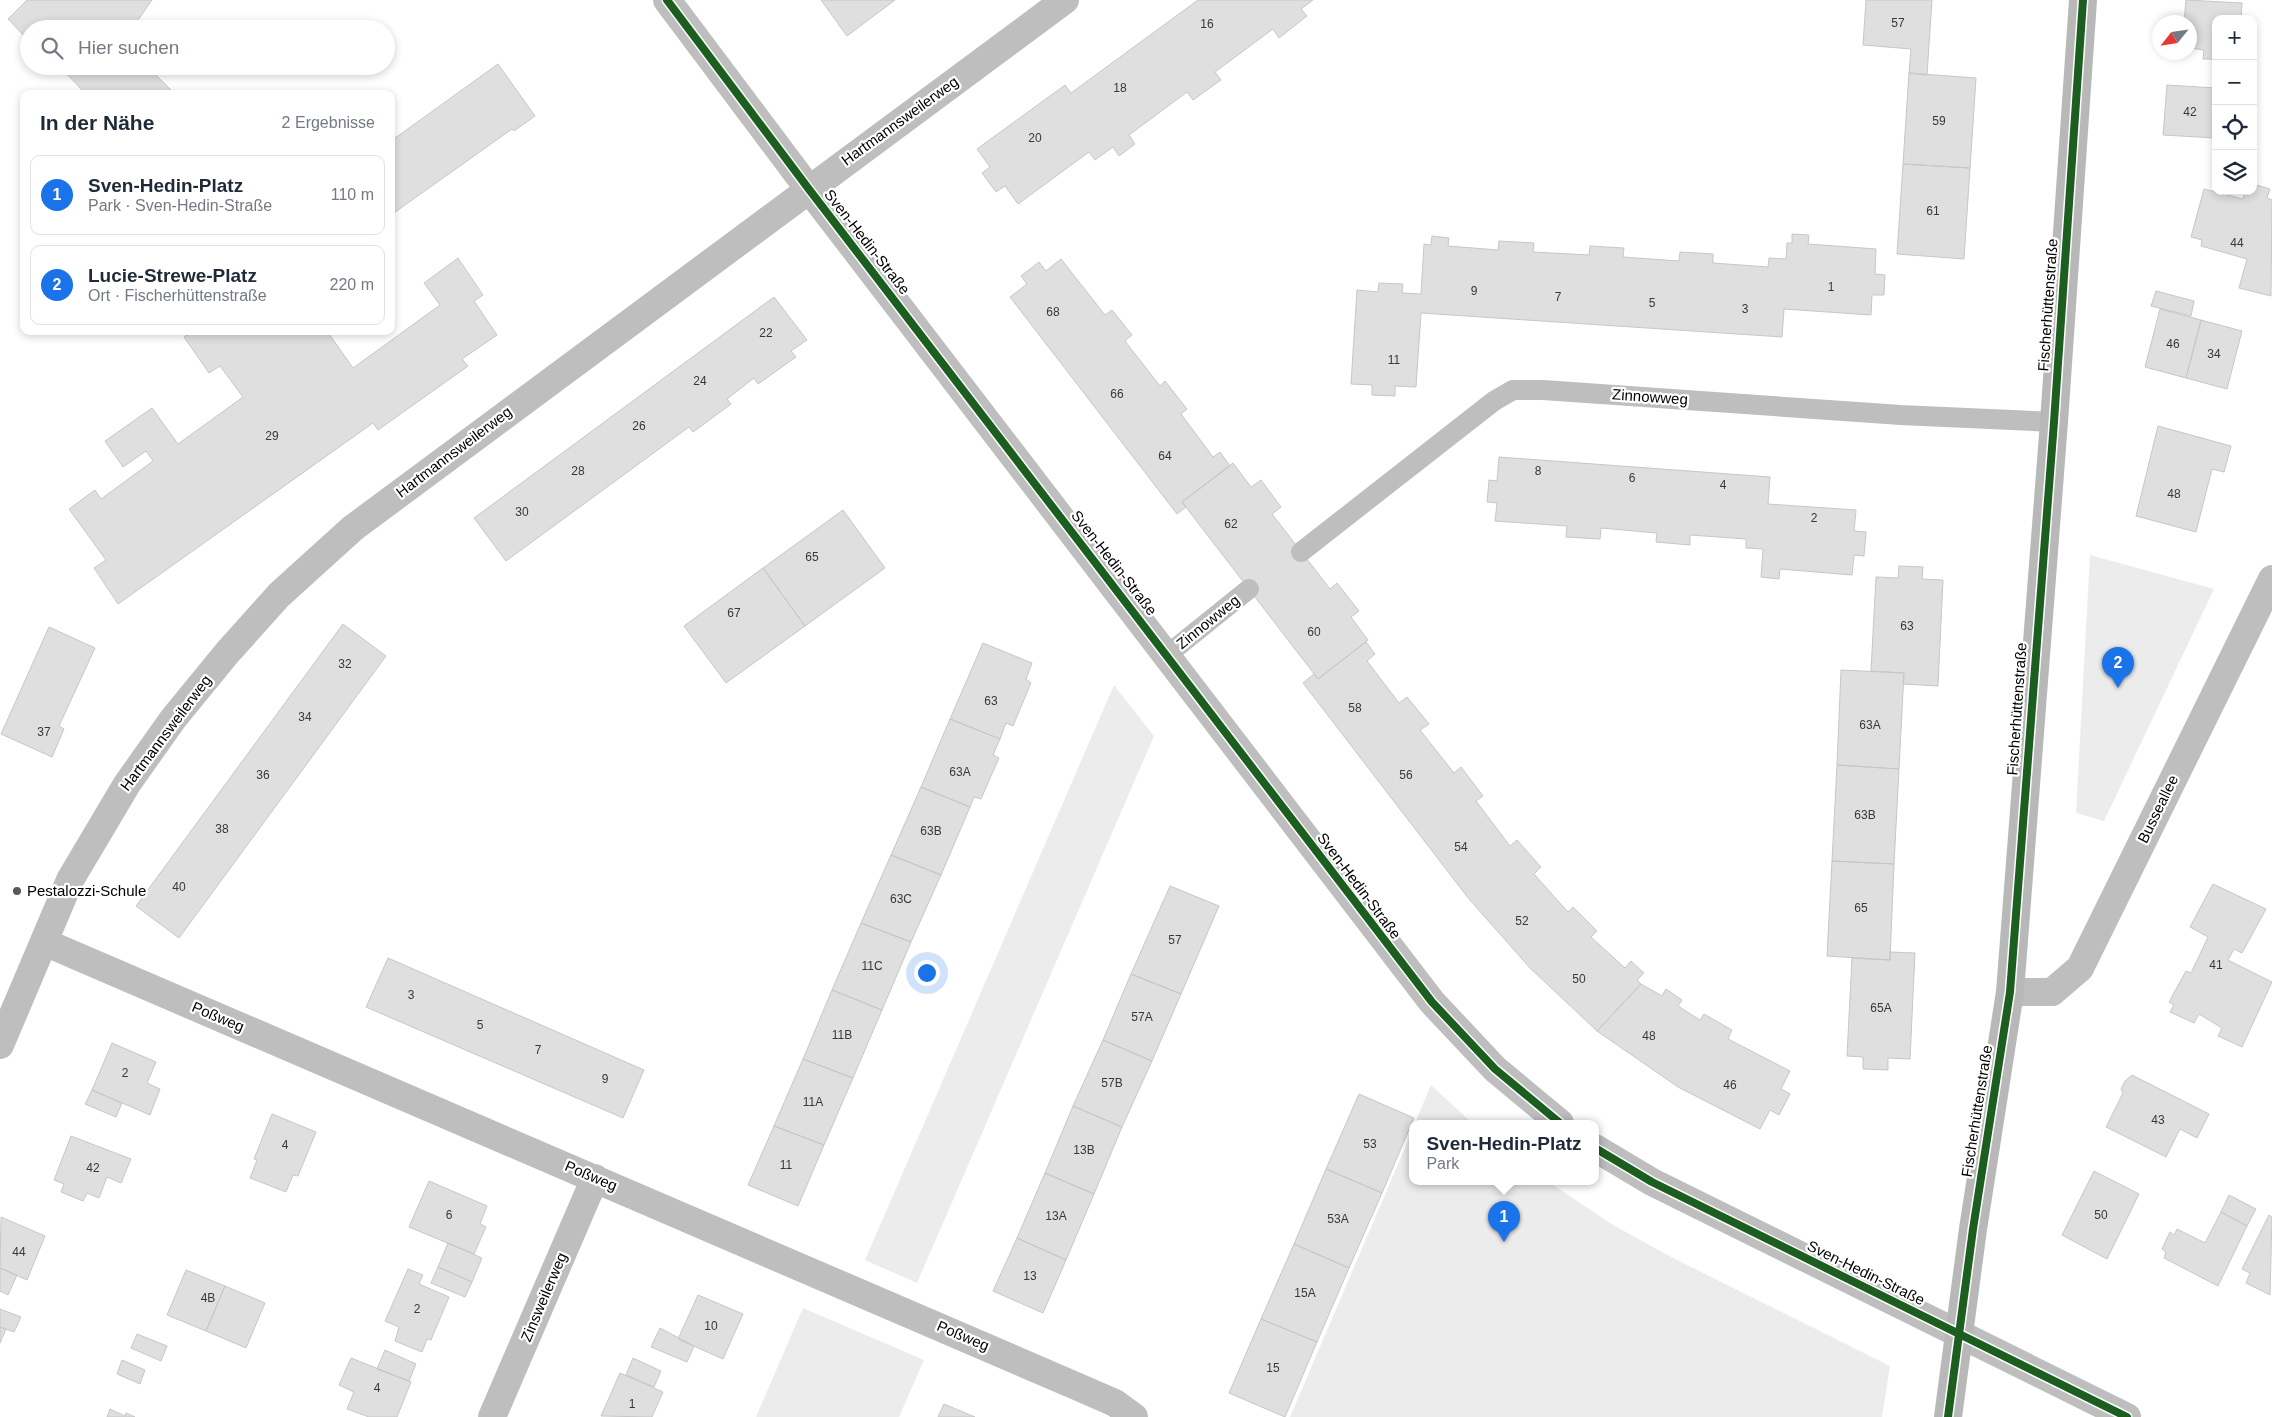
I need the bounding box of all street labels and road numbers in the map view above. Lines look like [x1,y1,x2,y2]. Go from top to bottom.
street label: Hartmannsweilerweg [838,73,961,169]
street label: Sven-Hedin-Straße [821,186,914,298]
street label: Fischerhüttenstraße [2034,238,2061,372]
street label: Zinnowweg [1612,385,1688,408]
street label: Hartmannsweilerweg [393,403,515,501]
street label: Sven-Hedin-Straße [1068,507,1161,619]
street label: Zinnowweg [1173,591,1243,652]
street label: Fischerhüttenstraße [2003,642,2030,776]
street label: Hartmannsweilerweg [117,672,215,794]
street label: Busseallee [2134,772,2181,845]
street label: Sven-Hedin-Straße [1314,829,1405,942]
street label: Poßweg [190,998,247,1035]
street label: Fischerhüttenstraße [1958,1044,1995,1178]
street label: Poßweg [563,1157,620,1194]
street label: Sven-Hedin-Straße [1805,1237,1928,1308]
street label: Zinsweilerweg [517,1250,570,1344]
street label: Poßweg [935,1317,992,1354]

